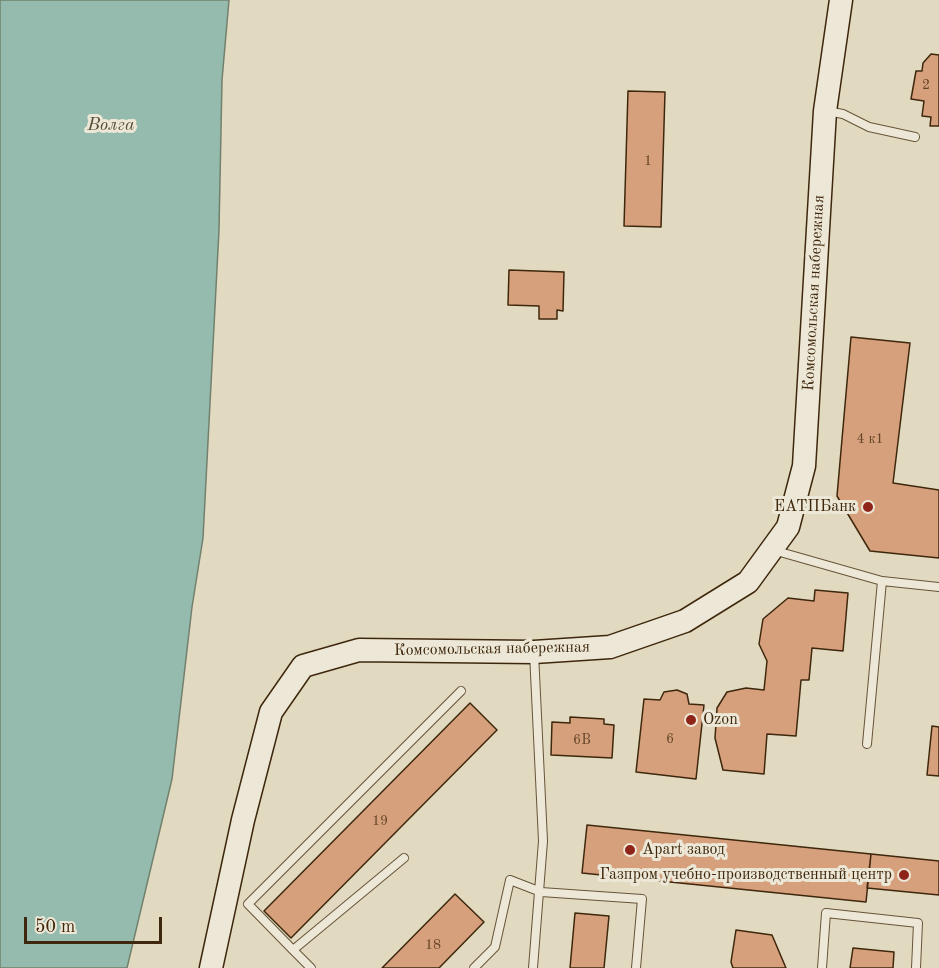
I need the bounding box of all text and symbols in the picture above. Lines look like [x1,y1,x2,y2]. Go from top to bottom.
house number: 2 [922,77,930,93]
water label: Волга [87,114,135,136]
house number: 1 [644,153,652,169]
street label: Комсомольская набережная [799,195,829,391]
house number: 4 к1 [856,431,884,447]
place label: ЕАТПБанк [774,497,856,517]
marker: ЕАТПБанк [861,500,875,514]
street label: Комсомольская набережная [394,638,590,660]
place label: Ozon [703,710,738,730]
marker: Ozon [684,713,698,727]
house number: 6 [666,731,674,747]
house number: 6В [573,732,591,748]
house number: 19 [372,813,388,829]
place label: Apart завод [642,840,725,860]
marker: Apart завод [623,843,637,857]
place label: Газпром учебно-производственный центр [600,865,892,885]
marker: Газпром учебно-производственный центр [897,868,911,882]
scale bar [27,905,165,943]
text: 50 m [35,918,75,936]
house number: 18 [425,937,441,953]

